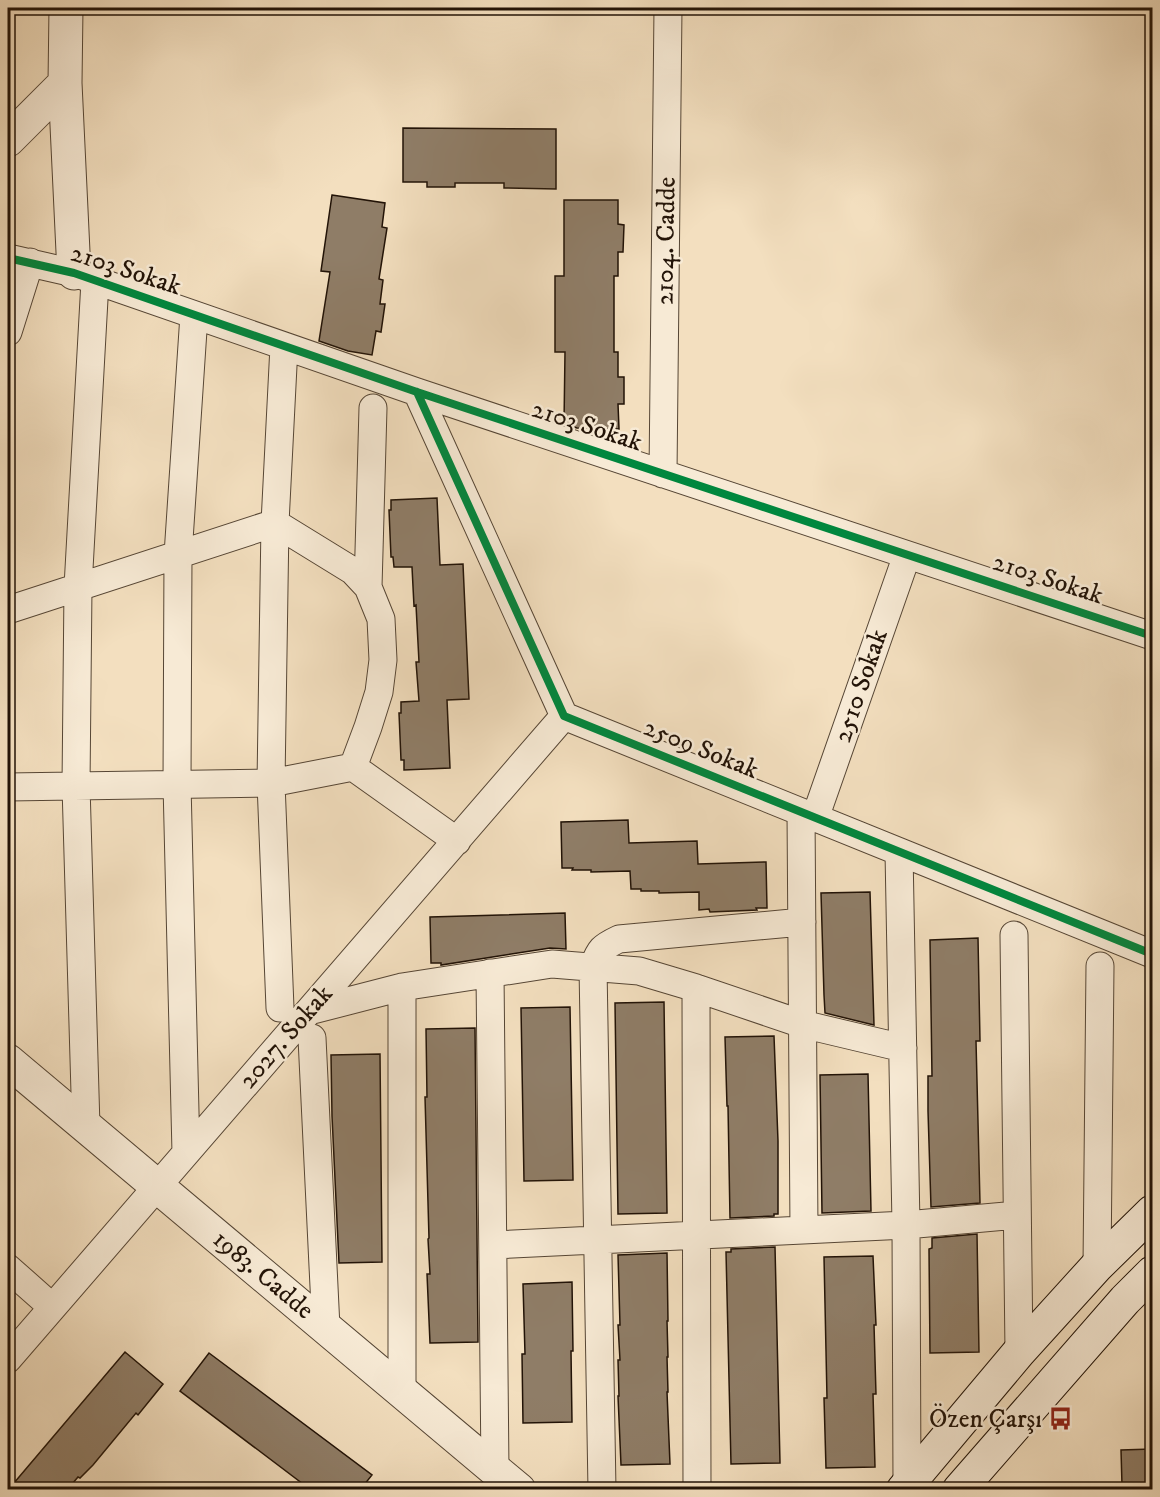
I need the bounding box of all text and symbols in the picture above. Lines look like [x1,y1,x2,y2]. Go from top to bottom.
street label: 2104. Cadde [648,176,684,306]
street label: 2103 Sokak [66,237,186,303]
street label: 2103 Sokak [527,393,647,459]
street label: 2103 Sokak [988,546,1108,612]
street label: 2510 Sokak [826,625,896,747]
street label: 2509 Sokak [639,711,763,787]
street label: 2027. Sokak [232,978,340,1096]
street label: 1983. Cadde [206,1223,320,1327]
place label: Özen Çarşı [929,1403,1042,1436]
bus stop icon: Özen Çarşı [1047,1406,1073,1432]

